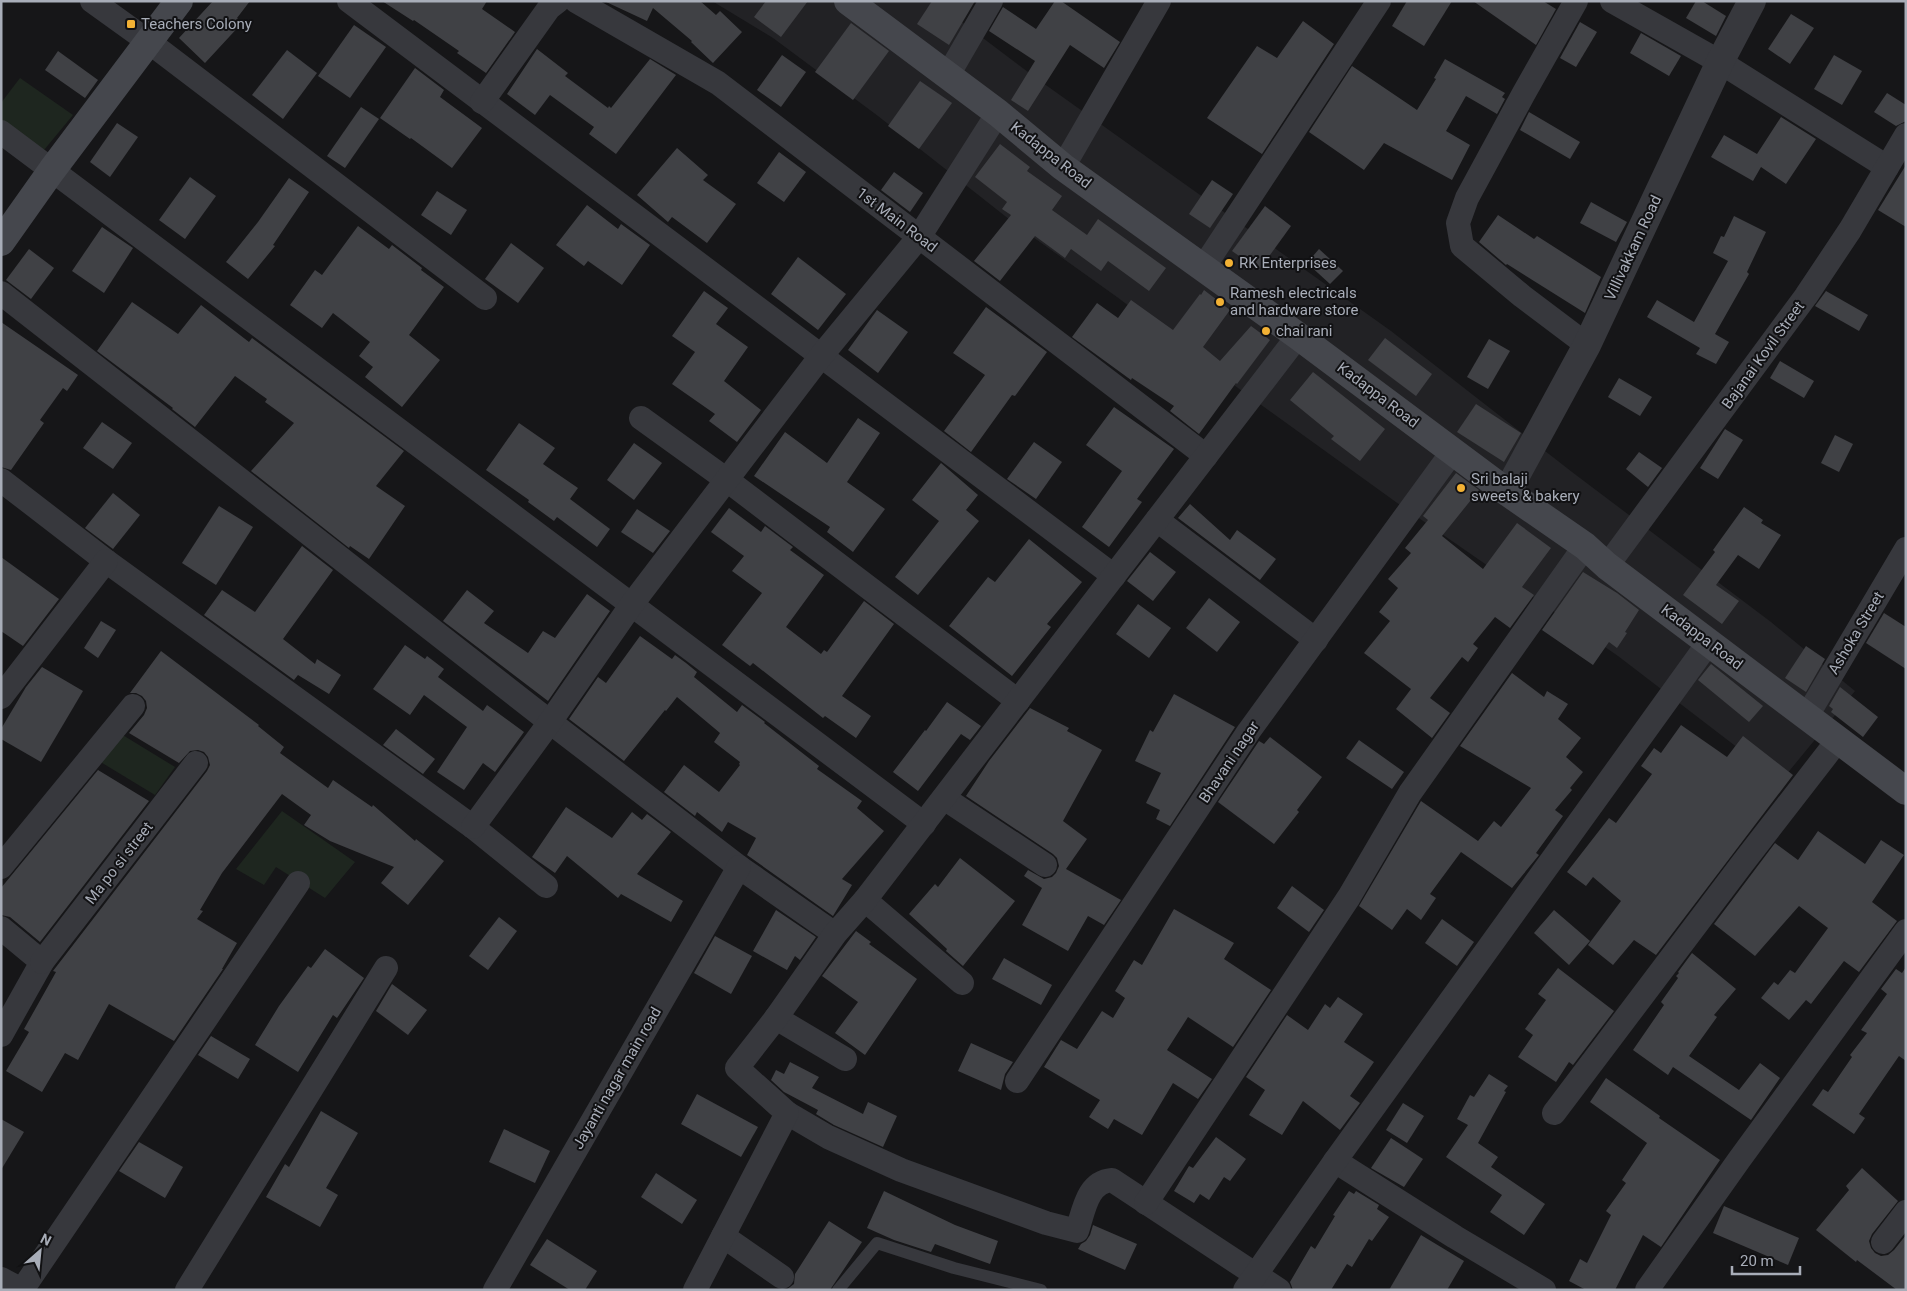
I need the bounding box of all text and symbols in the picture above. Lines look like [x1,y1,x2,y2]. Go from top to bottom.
place label: Teachers Colony [141,15,252,33]
marker: Teachers Colony [125,18,137,30]
street label: Kadappa Road [1007,118,1095,192]
street label: 1st Main Road [853,184,941,256]
street label: Villivakkam Road [1601,192,1665,304]
place label: RK Enterprises [1239,254,1337,272]
marker: RK Enterprises [1223,257,1235,269]
place label: Ramesh electricals and hardware store [1230,284,1358,319]
marker: Ramesh electricals and hardware store [1214,296,1226,308]
street label: Bajanai Kovil Street [1718,298,1808,412]
place label: chai rani [1276,322,1333,340]
marker: chai rani [1260,325,1272,337]
street label: Kadappa Road [1334,359,1422,431]
place label: Sri balaji sweets & bakery [1471,470,1580,505]
marker: Sri balaji sweets & bakery [1455,482,1467,494]
street label: Ashoka Street [1824,588,1888,678]
street label: Kadappa Road [1658,601,1746,673]
street label: Bhavani nagar [1195,718,1263,806]
street label: Ma po si street [81,818,157,908]
street label: Jayanti nagar main road [569,1004,665,1152]
north arrow [15,1226,65,1276]
text: N [38,1230,54,1249]
scale bar [1732,1244,1800,1276]
text: 20 m [1740,1252,1774,1270]

